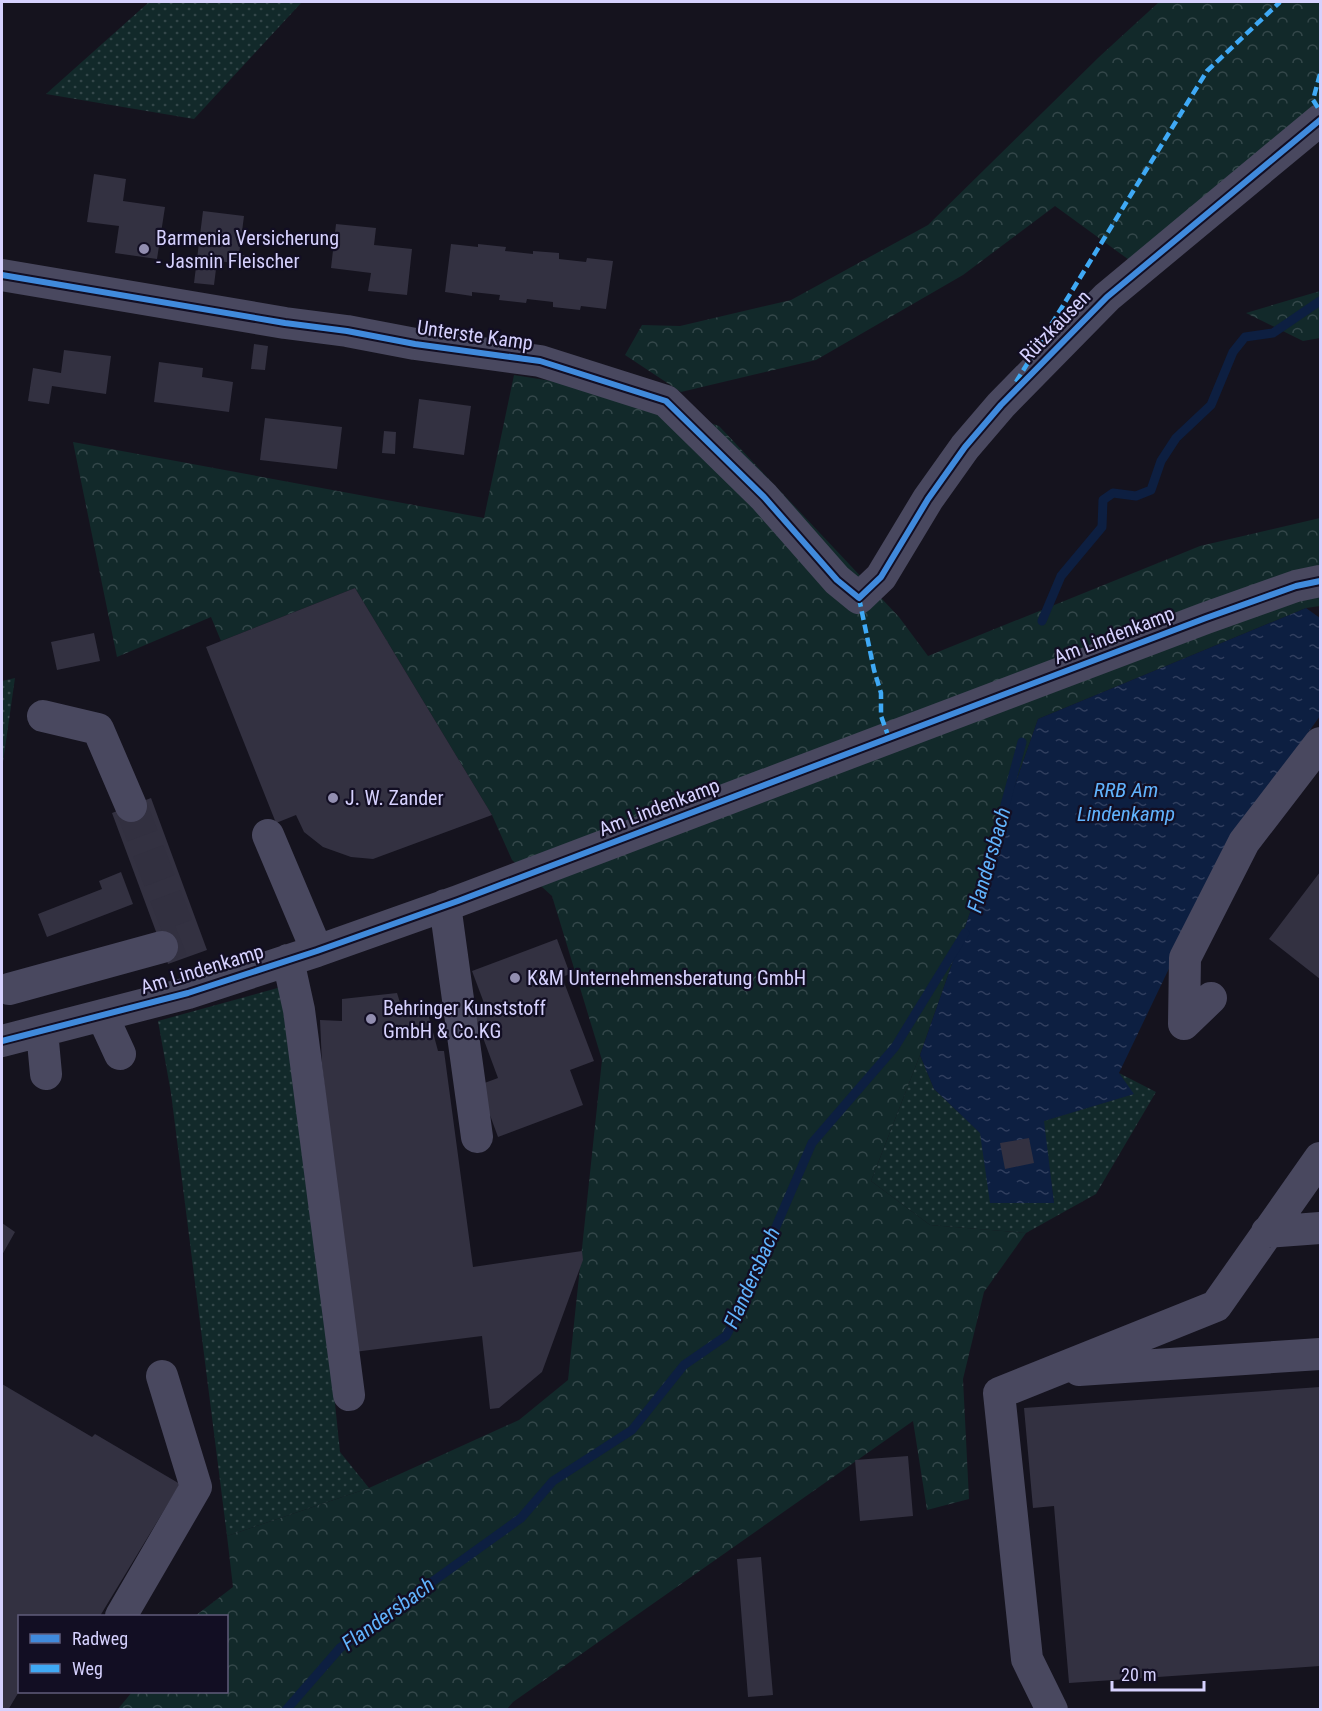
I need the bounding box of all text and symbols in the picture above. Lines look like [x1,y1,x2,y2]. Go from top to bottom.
place label: Barmenia Versicherung - Jasmin Fleischer [156,226,339,273]
marker: Barmenia Versicherung - Jasmin Fleischer [137,242,151,256]
street label: Rützkausen [1015,285,1095,367]
street label: Unterste Kamp [416,315,534,355]
street label: Am Lindenkamp [1050,601,1178,669]
street label: Am Lindenkamp [595,773,723,841]
water label: RRB Am Lindenkamp [1077,778,1175,826]
place label: J. W. Zander [345,786,444,810]
marker: J. W. Zander [326,791,340,805]
water label: Flandersbach [963,805,1015,915]
street label: Am Lindenkamp [138,939,266,999]
place label: K&M Unternehmensberatung GmbH [527,966,806,990]
marker: K&M Unternehmensberatung GmbH [508,971,522,985]
place label: Behringer Kunststoff GmbH & Co.KG [383,996,547,1043]
marker: Behringer Kunststoff GmbH & Co.KG [364,1012,378,1026]
water label: Flandersbach [719,1224,785,1332]
water label: Flandersbach [337,1572,439,1656]
legend [18,1615,228,1693]
text: Radweg [72,1628,128,1649]
scale bar [1112,1654,1204,1692]
text: Weg [72,1658,103,1679]
text: 20 m [1121,1664,1156,1685]

